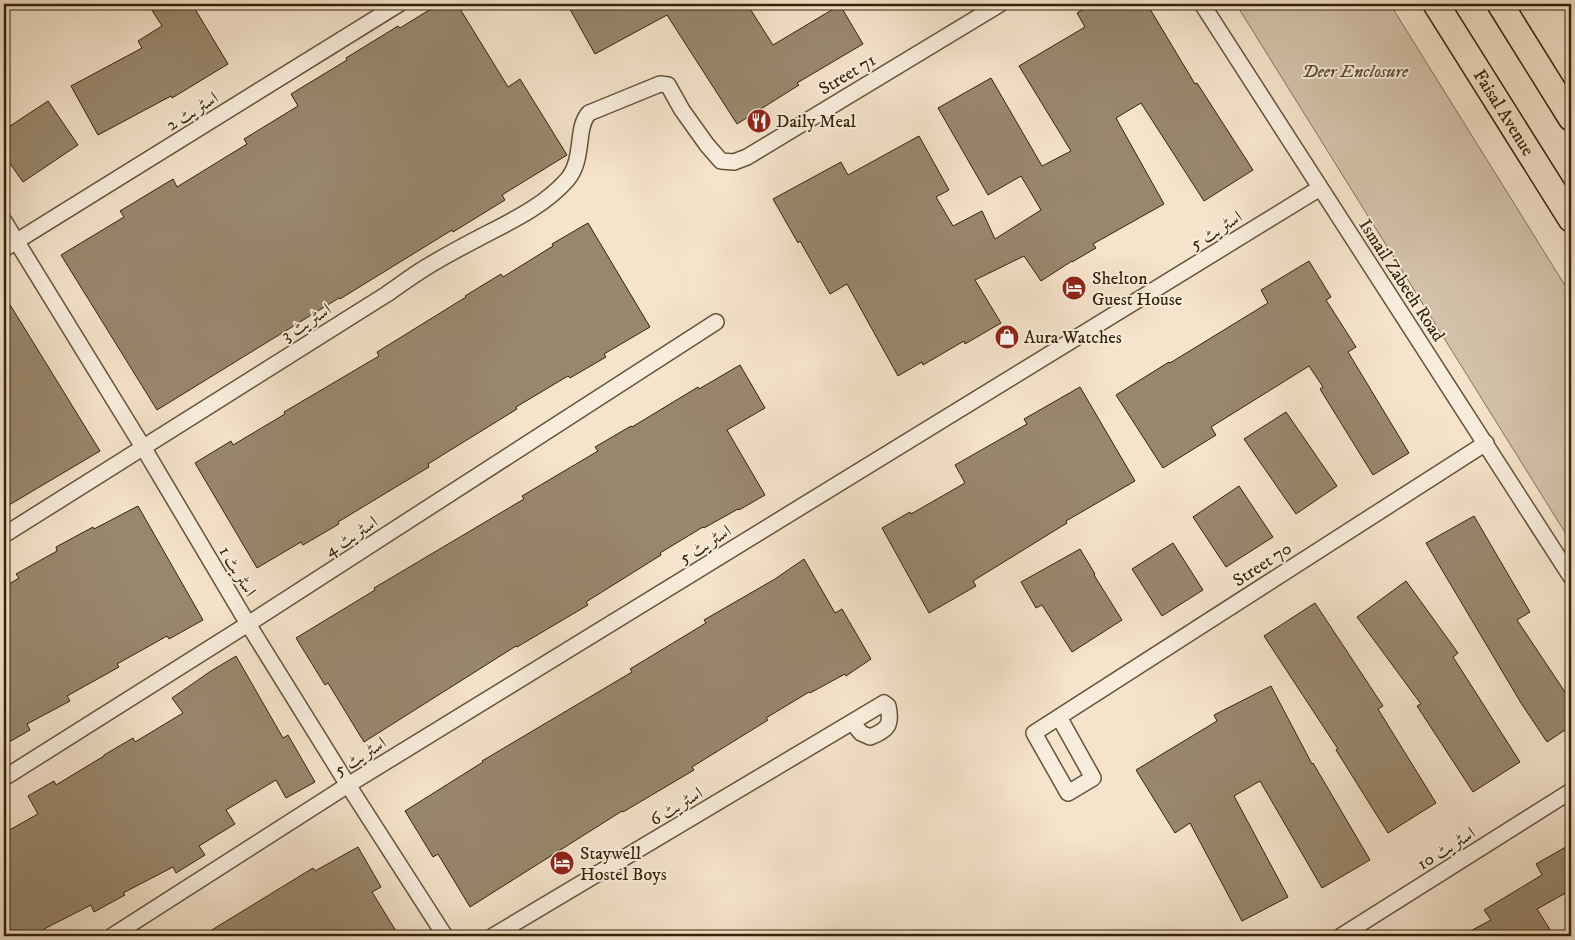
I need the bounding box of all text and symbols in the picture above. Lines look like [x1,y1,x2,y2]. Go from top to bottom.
street label: Street 71 [815,49,880,100]
park label: Deer Enclosure [1302,61,1409,83]
street label: Faisal Avenue [1468,66,1539,160]
street label: اسٹریٹ 2 [162,87,223,136]
restaurant icon: Daily Meal [746,108,772,134]
place label: Daily Meal [776,111,857,133]
street label: اسٹریٹ 5 [1186,206,1247,255]
street label: Ismail Zabeeh Road [1353,215,1449,346]
place label: Shelton Guest House [1092,268,1182,311]
hotel icon: Shelton Guest House [1061,275,1087,301]
street label: اسٹریٹ 3 [277,299,336,347]
shop icon: Aura Watches [994,324,1020,350]
place label: Aura Watches [1024,327,1122,349]
street label: اسٹریٹ 4 [321,512,382,562]
street label: اسٹریٹ 5 [675,520,736,569]
street label: Street 70 [1229,538,1296,592]
street label: اسٹریٹ 1 [214,542,261,601]
street label: اسٹریٹ 5 [330,732,391,781]
street label: اسٹریٹ 6 [646,782,707,831]
street label: اسٹریٹ 10 [1413,822,1480,875]
place label: Staywell Hostel Boys [580,843,667,886]
hotel icon: Staywell Hostel Boys [549,850,575,876]

